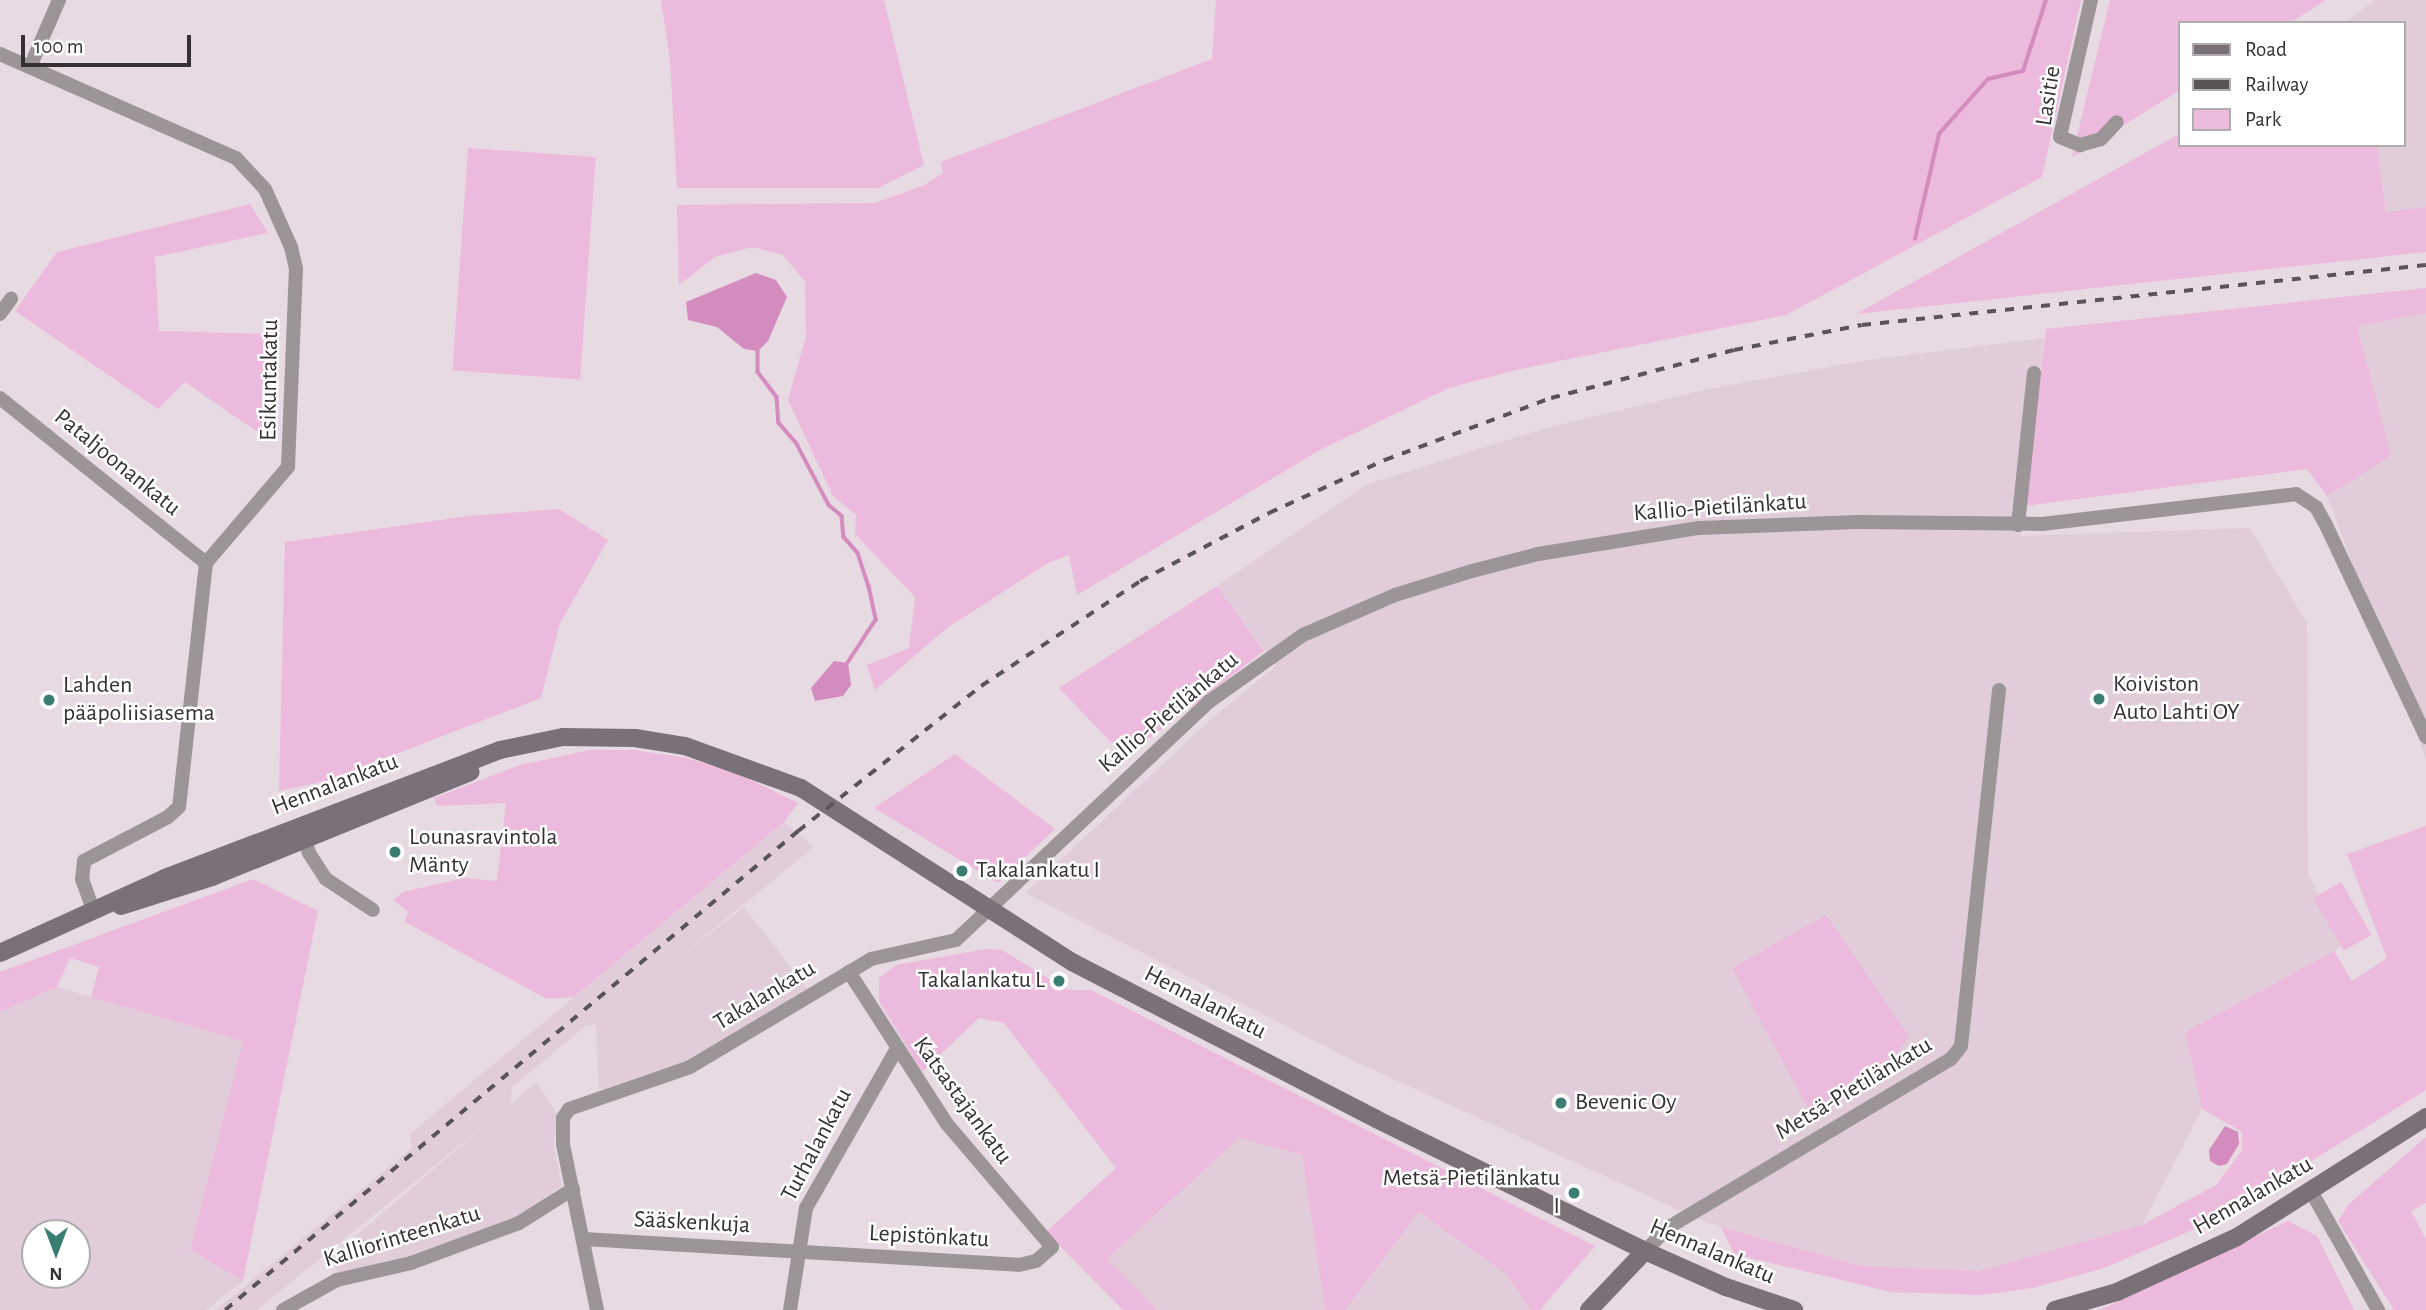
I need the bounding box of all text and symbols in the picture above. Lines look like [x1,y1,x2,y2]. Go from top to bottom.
scale bar [24,21,194,65]
legend [2178,21,2405,147]
text: 100 m [34,36,84,57]
text: Road [2245,39,2287,60]
street label: Lasitie [2030,64,2068,128]
text: Railway [2245,74,2308,95]
text: Park [2245,109,2281,130]
street label: Esikuntakatu [255,319,285,441]
street label: Pataljoonankatu [48,403,186,523]
street label: Kallio-Pietilänkatu [1632,488,1808,528]
street label: Kallio-Pietilänkatu [1093,646,1245,780]
place label: Koiviston Auto Lahti OY [2113,671,2240,727]
place label: Lahden pääpoliisiasema [63,672,215,728]
marker: Koiviston Auto Lahti OY [2091,691,2107,707]
marker: Lahden pääpoliisiasema [41,692,57,708]
street label: Hennalankatu [268,748,402,822]
place label: Lounasravintola Mänty [409,824,558,880]
marker: Lounasravintola Mänty [387,844,403,860]
place label: Takalankatu I [976,857,1100,885]
marker: Takalankatu I [954,863,970,879]
street label: Takalankatu [709,954,821,1038]
street label: Hennalankatu [1139,960,1271,1046]
place label: Takalankatu L [918,967,1045,995]
marker: Takalankatu L [1051,973,1067,989]
street label: Metsä-Pietilänkatu [1771,1031,1937,1147]
street label: Katsastajankatu [906,1032,1018,1170]
street label: Turhalankatu [775,1084,859,1206]
place label: Bevenic Oy [1575,1089,1676,1117]
marker: Bevenic Oy [1553,1095,1569,1111]
street label: Hennalankatu [2188,1150,2318,1242]
place label: Metsä-Pietilänkatu I [1383,1165,1560,1221]
marker: Metsä-Pietilänkatu I [1566,1185,1582,1201]
street label: Kalliorinteenkatu [320,1199,484,1275]
street label: Sääskenkuja [633,1206,751,1240]
street label: Hennalankatu [1645,1213,1779,1291]
north arrow [21,1219,91,1289]
street label: Lepistönkatu [868,1219,990,1255]
text: N [49,1264,63,1283]

